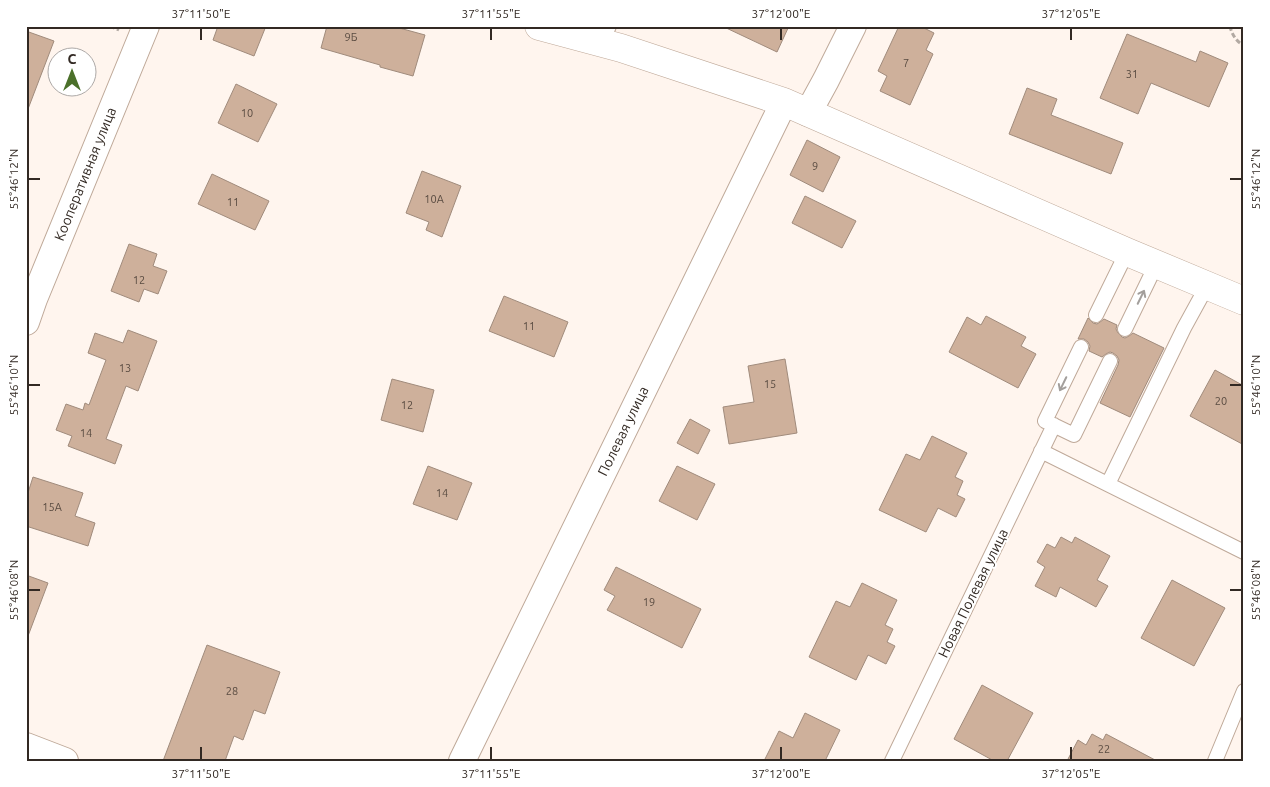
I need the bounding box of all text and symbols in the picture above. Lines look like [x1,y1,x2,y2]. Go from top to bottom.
text: 37°11'50"E [172,7,231,20]
text: 37°11'55"E [462,7,521,20]
text: 37°12'00"E [752,7,811,20]
text: 37°12'05"E [1042,7,1101,20]
house number: 9Б [345,31,358,43]
north arrow [48,48,98,98]
text: С [68,51,77,67]
house number: 7 [903,57,909,69]
house number: 31 [1126,68,1138,80]
street label: Кооперативная улица [51,105,119,243]
house number: 10 [241,107,253,119]
text: 55°46'12"N [7,149,20,209]
text: 55°46'12"N [1249,149,1262,209]
house number: 9 [812,160,818,172]
house number: 10А [424,193,445,205]
house number: 11 [227,196,239,208]
house number: 12 [133,274,145,286]
one-way arrow [1136,290,1146,305]
house number: 11 [523,320,535,332]
text: 55°46'10"N [7,355,20,415]
text: 55°46'10"N [1249,355,1262,415]
house number: 13 [119,362,131,374]
one-way arrow [1058,376,1067,391]
house number: 15 [764,378,776,390]
street label: Полевая улица [594,384,652,478]
house number: 20 [1215,395,1227,407]
house number: 12 [401,399,413,411]
house number: 14 [80,427,92,439]
house number: 14 [436,487,448,499]
house number: 15А [42,501,63,513]
street label: Новая Полевая улица [935,526,1011,660]
text: 55°46'08"N [7,560,20,620]
text: 55°46'08"N [1249,560,1262,620]
house number: 19 [643,596,655,608]
house number: 28 [226,685,238,697]
house number: 22 [1098,743,1110,755]
text: 37°11'50"E [172,767,231,780]
text: 37°11'55"E [462,767,521,780]
text: 37°12'00"E [752,767,811,780]
text: 37°12'05"E [1042,767,1101,780]

